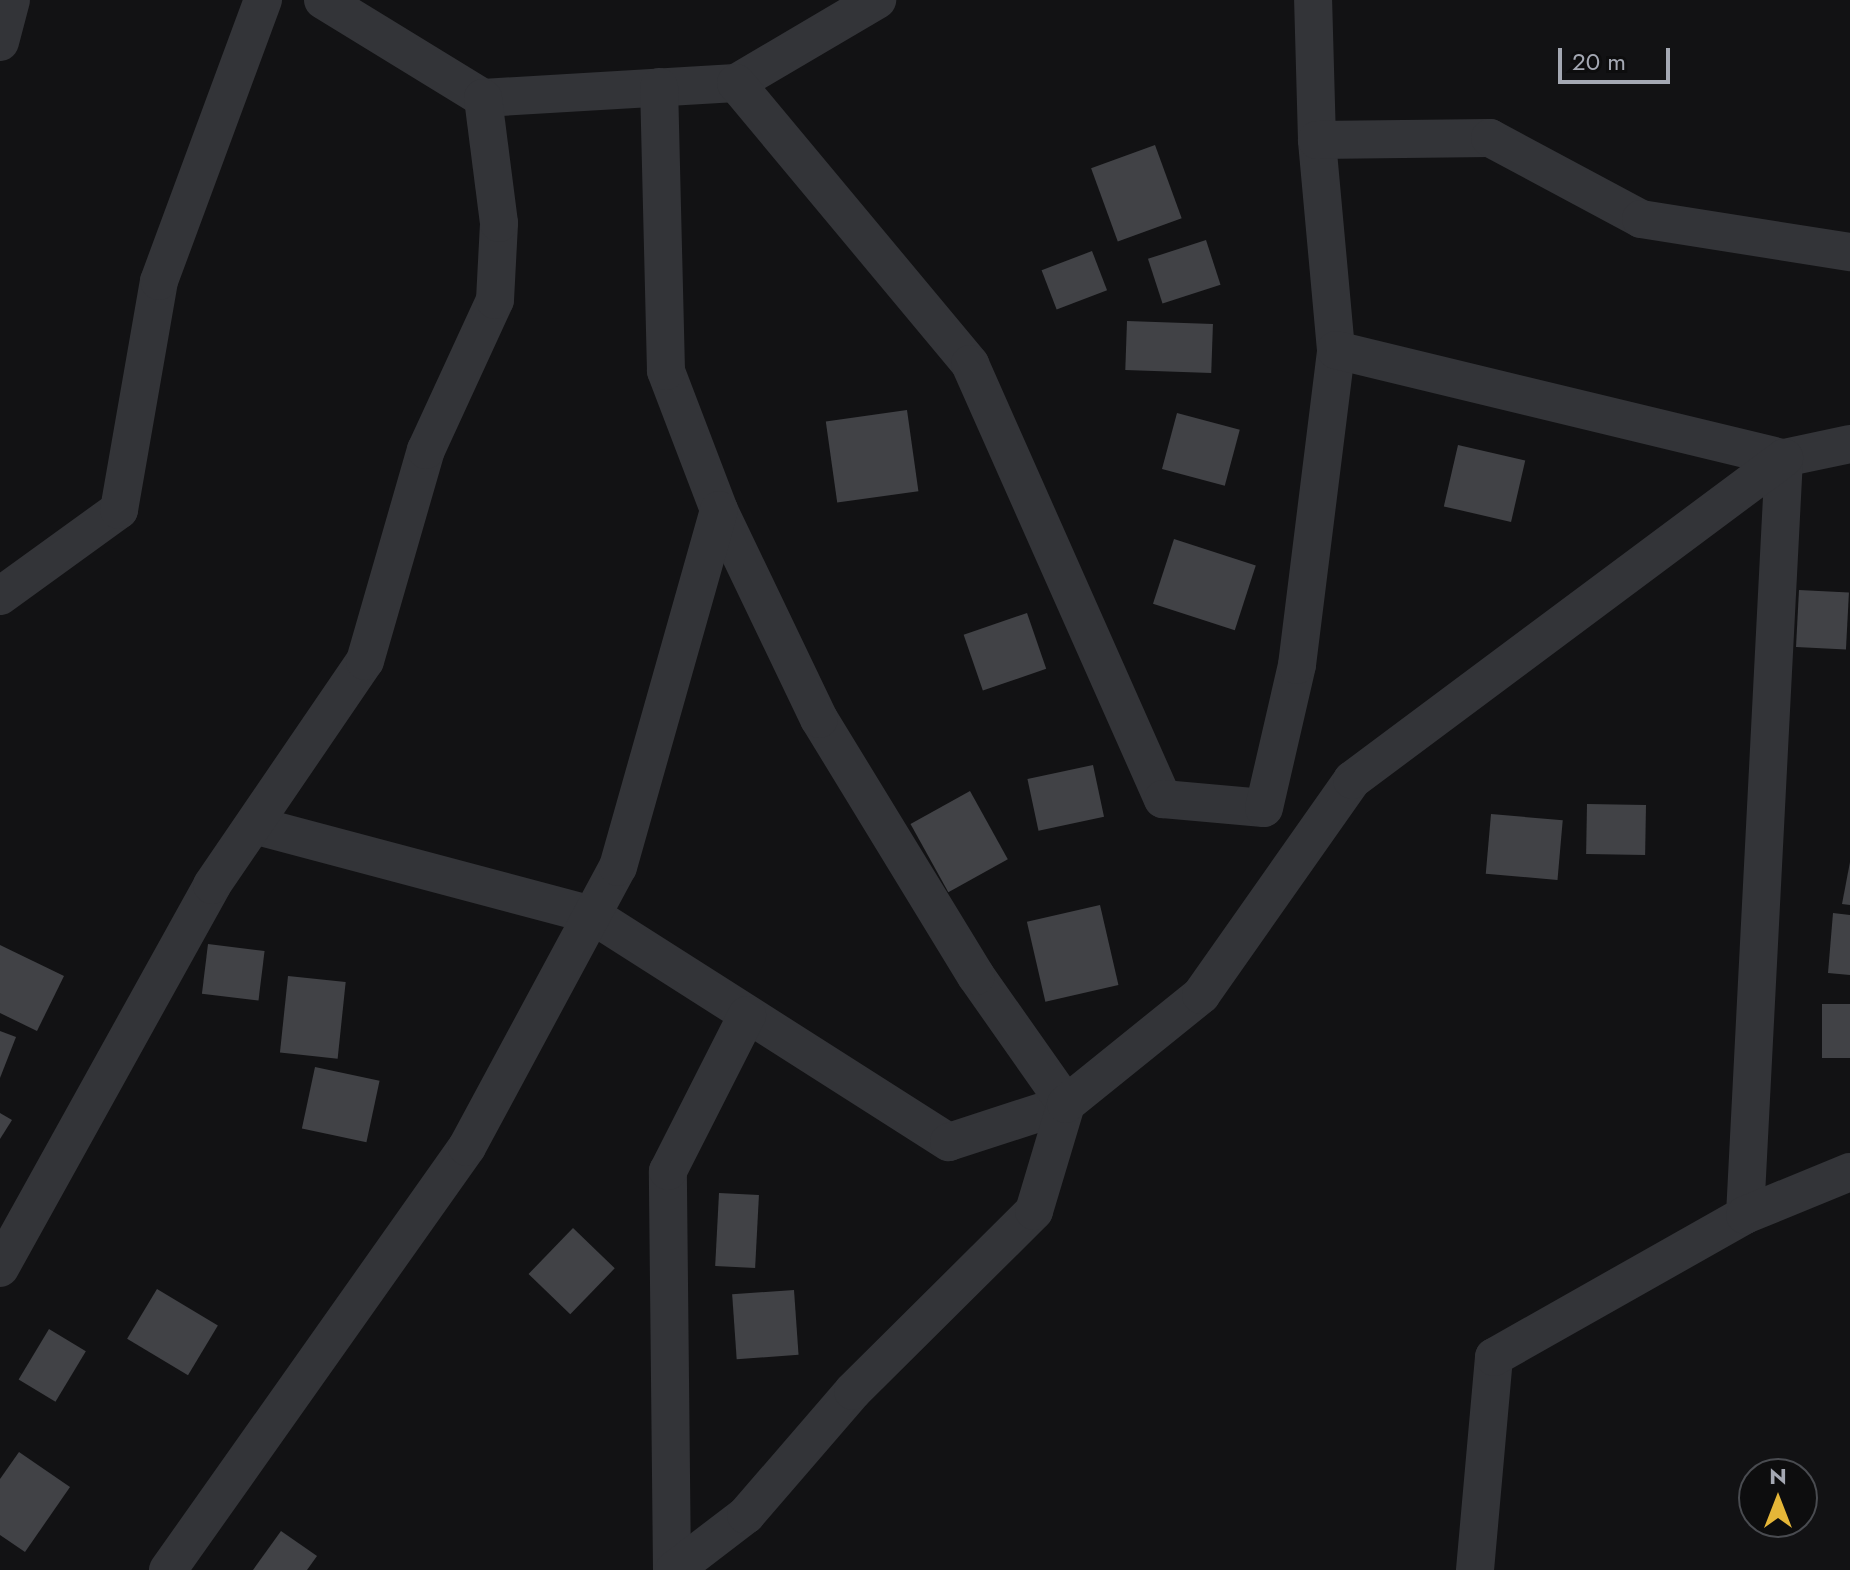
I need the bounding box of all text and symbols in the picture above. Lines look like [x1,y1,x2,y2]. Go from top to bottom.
scale bar [1562,32,1674,82]
text: 20 m [1572,44,1626,79]
north arrow [1738,1458,1818,1538]
text: N [1769,1460,1787,1492]

